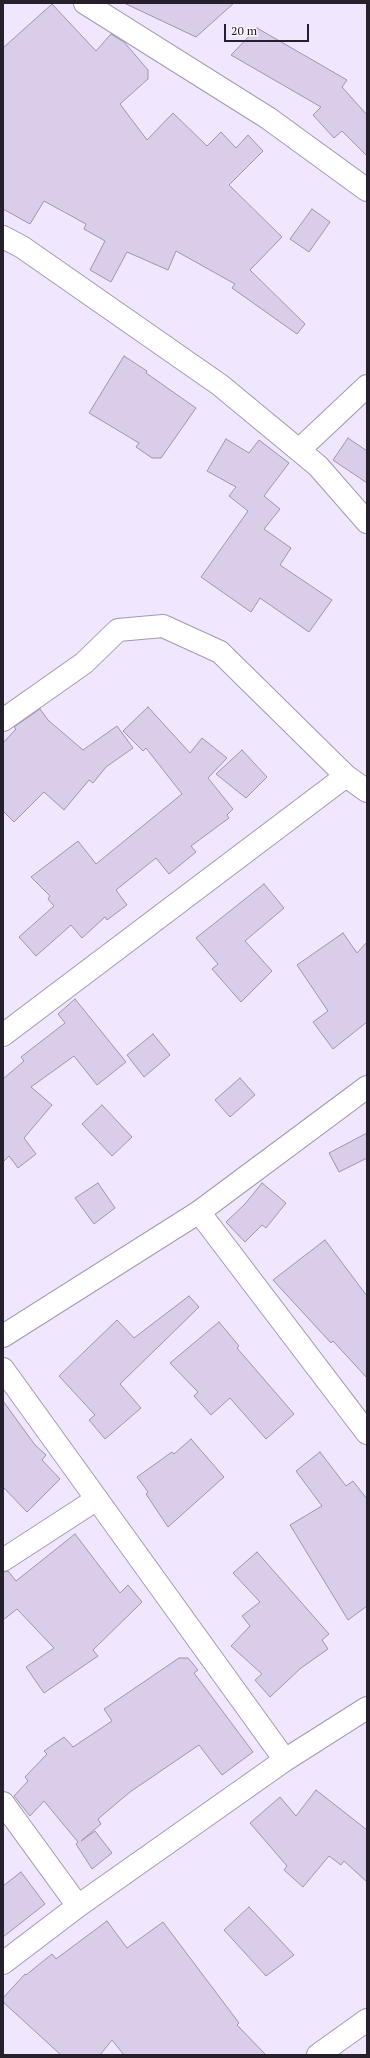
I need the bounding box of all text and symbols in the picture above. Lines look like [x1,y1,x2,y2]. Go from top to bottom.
scale bar [226,16,311,42]
text: 20 m [231,23,257,38]

